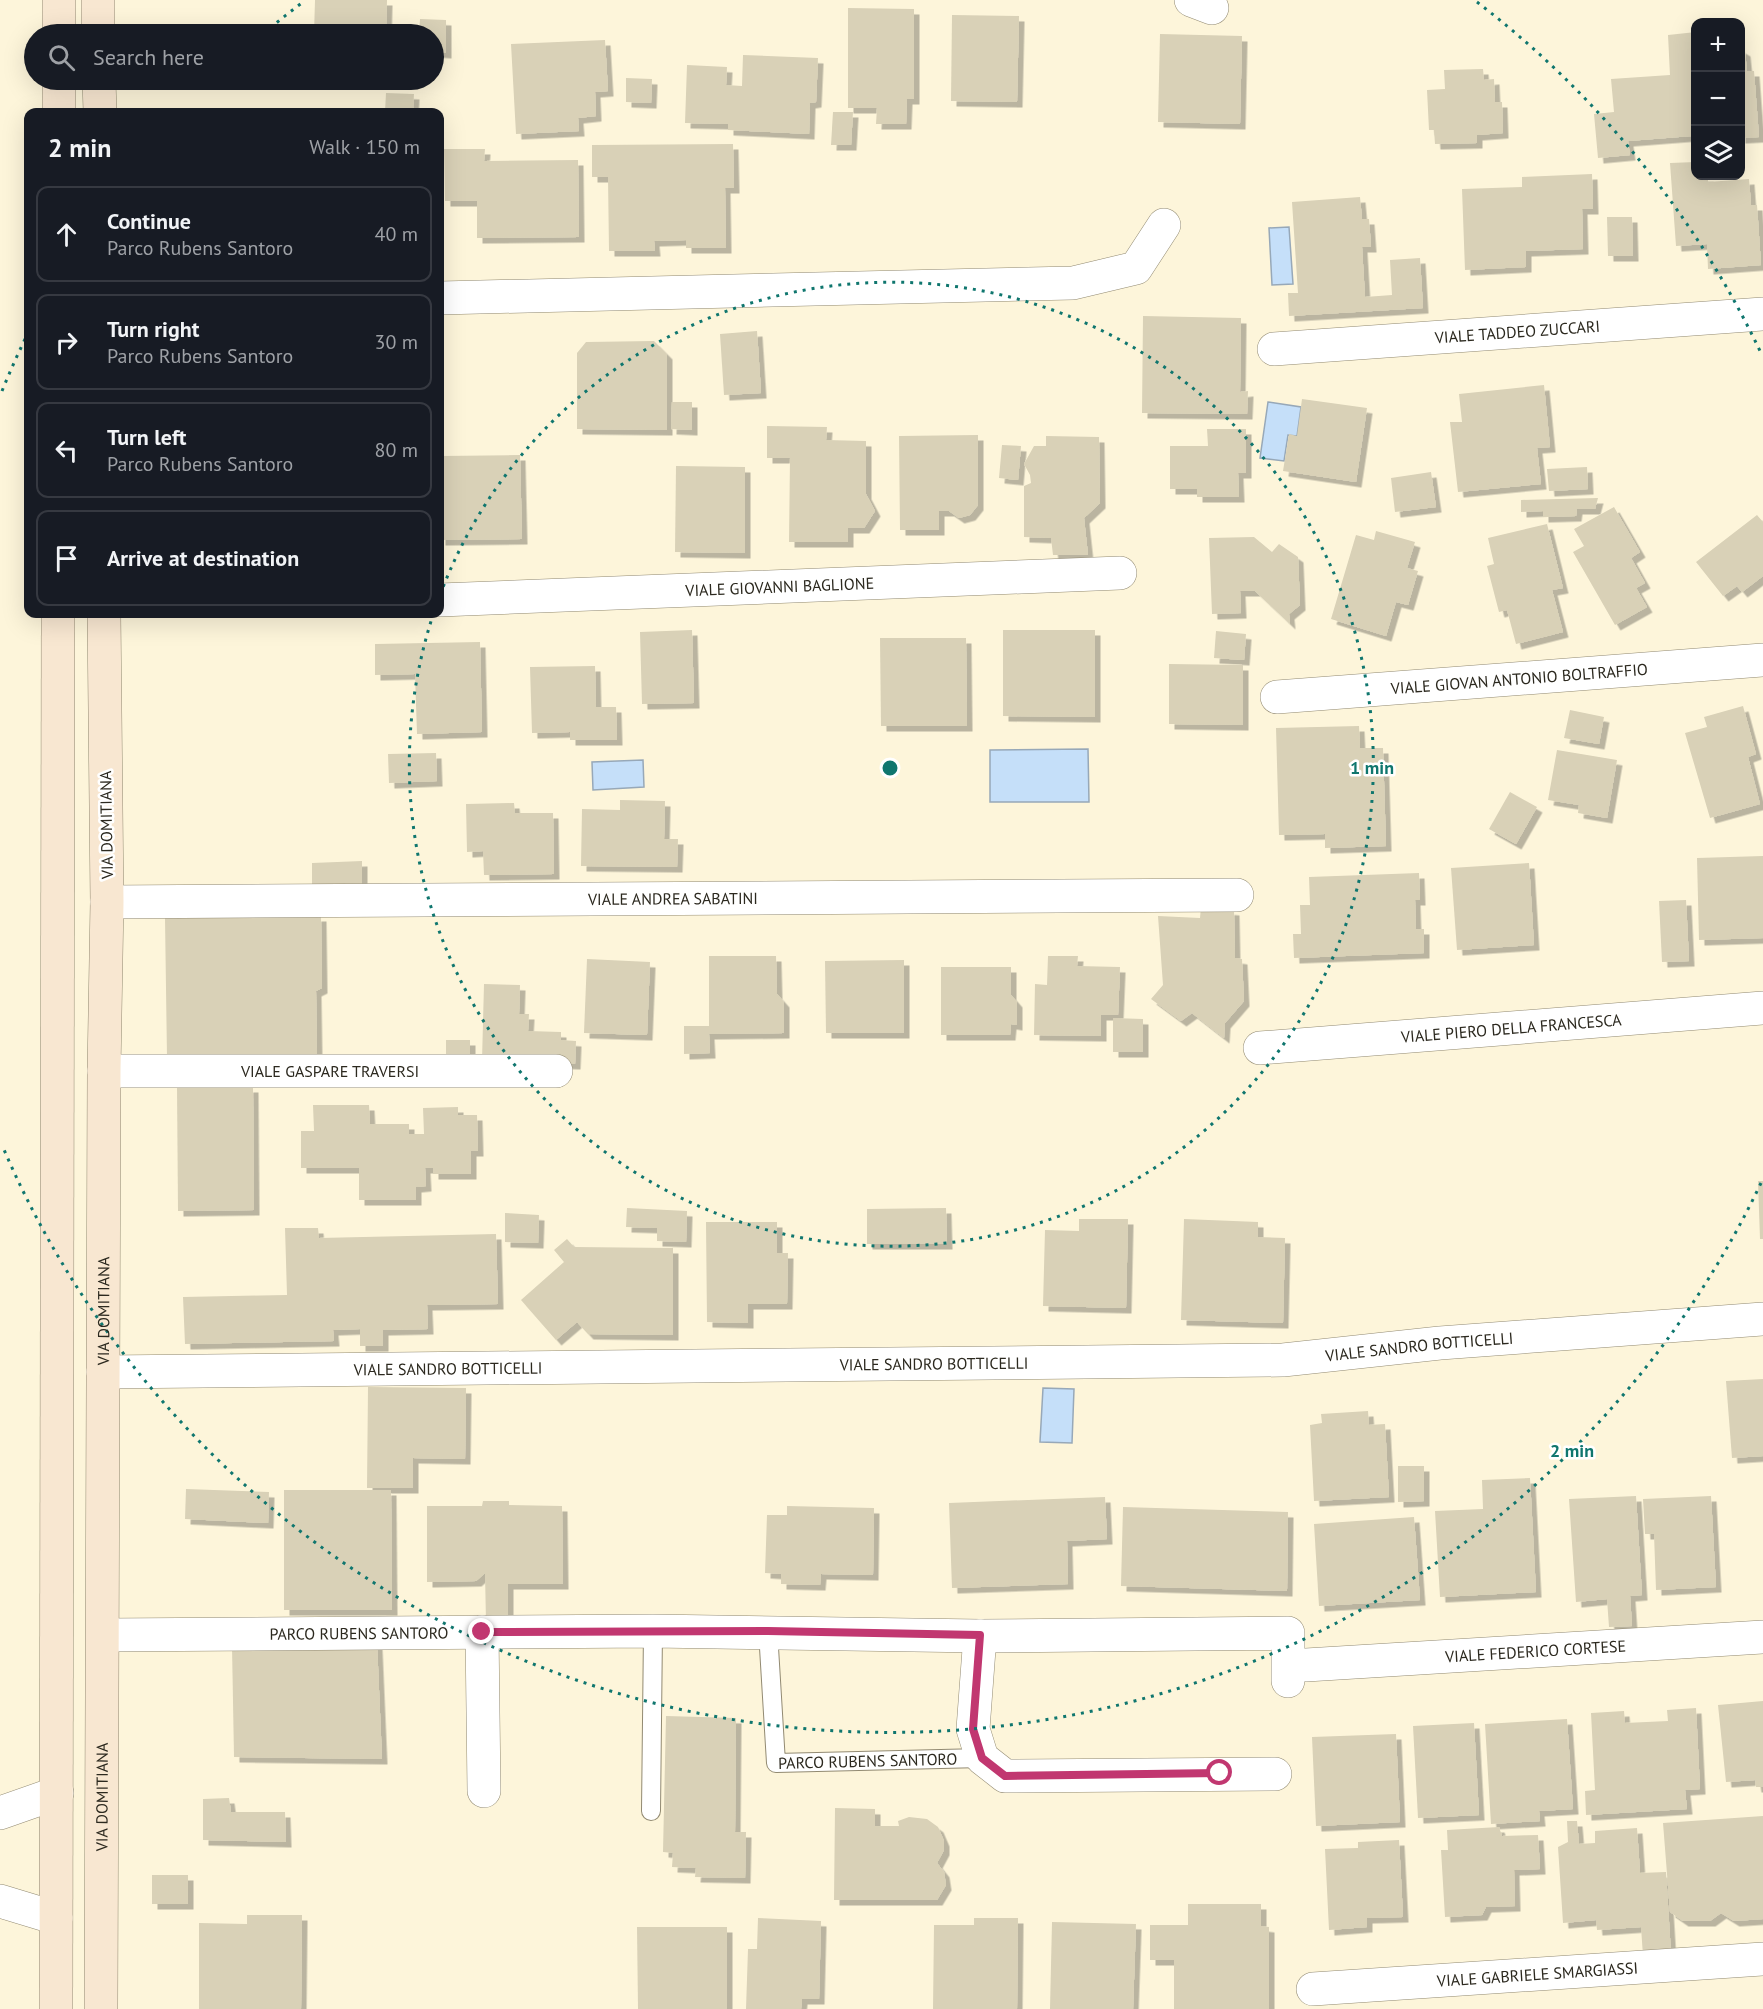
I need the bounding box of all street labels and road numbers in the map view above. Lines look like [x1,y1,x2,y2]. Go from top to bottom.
street label: VIALE TADDEO ZUCCARI [1433,316,1601,348]
street label: VIALE GIOVANNI BAGLIONE [684,573,874,600]
street label: VIALE GIOVAN ANTONIO BOLTRAFFIO [1389,659,1649,698]
street label: VIA DOMITIANA [95,770,117,880]
street label: VIALE ANDREA SABATINI [587,888,758,909]
street label: VIALE PIERO DELLA FRANCESCA [1399,1009,1623,1047]
street label: VIALE GASPARE TRAVERSI [240,1061,419,1081]
street label: VIA DOMITIANA [93,1256,113,1366]
street label: VIALE SANDRO BOTTICELLI [1323,1328,1514,1365]
street label: VIALE SANDRO BOTTICELLI [839,1353,1028,1375]
street label: VIALE SANDRO BOTTICELLI [353,1358,542,1379]
street label: PARCO RUBENS SANTORO [269,1622,449,1644]
street label: VIALE FEDERICO CORTESE [1444,1635,1627,1667]
street label: VIA DOMITIANA [92,1742,112,1852]
street label: PARCO RUBENS SANTORO [778,1749,958,1773]
street label: VIALE GABRIELE SMARGIASSI [1435,1957,1639,1991]

